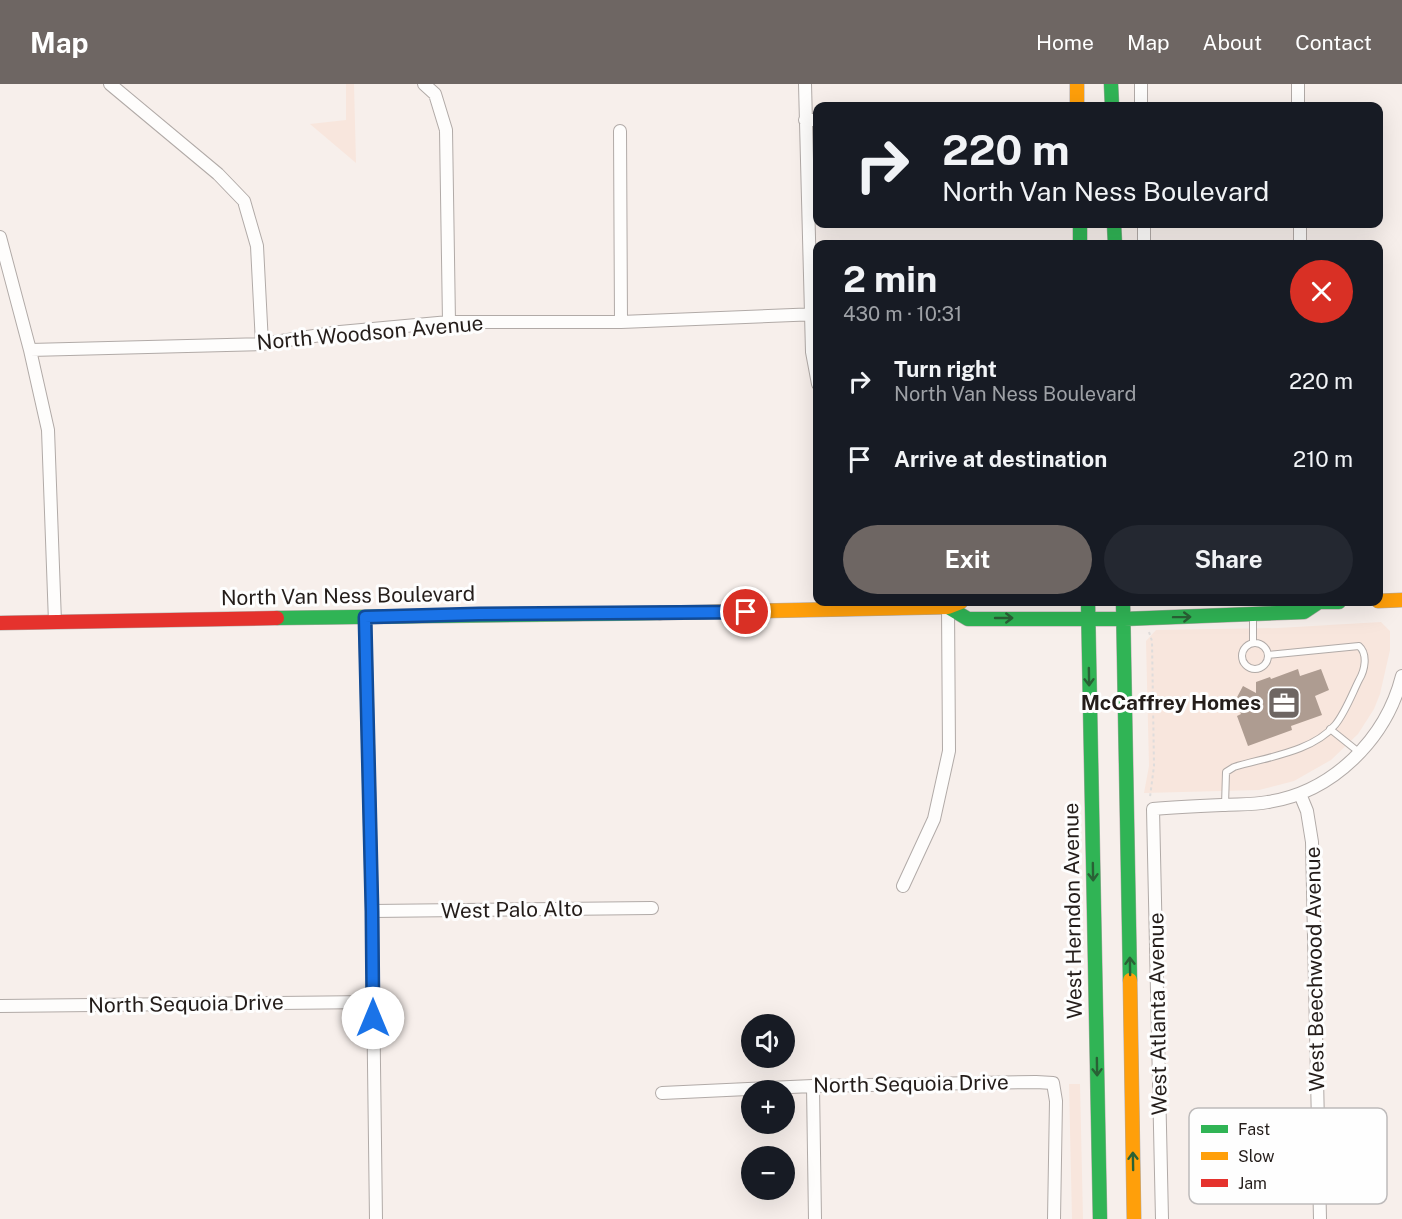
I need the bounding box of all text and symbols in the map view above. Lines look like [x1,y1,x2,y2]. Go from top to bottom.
text: Map [30,26,89,59]
text: Home [1036,30,1094,55]
text: Map [1127,30,1170,55]
text: About [1203,30,1262,55]
text: Contact [1295,30,1372,55]
text: 220 m [942,125,1070,174]
icon: right [843,126,921,204]
text: North Van Ness Boulevard [942,175,1269,207]
text: 2 min [843,258,937,300]
button: close [1290,260,1353,323]
text: 430 m · 10:31 [843,302,962,326]
street label: North Woodson Avenue [256,310,484,355]
text: Turn right [894,356,997,382]
icon: right [843,365,876,398]
text: 220 m [1289,368,1353,394]
text: North Van Ness Boulevard [894,382,1136,406]
icon: arrive [843,443,876,476]
text: Arrive at destination [894,446,1107,472]
text: 210 m [1293,446,1353,472]
button: Exit [843,525,1092,594]
button: Share [1104,525,1353,594]
street label: North Van Ness Boulevard [221,581,475,610]
pin [720,586,771,637]
icon: arrive [729,595,762,628]
one-way arrow [1172,611,1192,623]
one-way arrow [993,612,1013,624]
one-way arrow [1084,666,1095,686]
office icon: McCaffrey Homes [1266,685,1302,721]
place label: McCaffrey Homes [1081,690,1261,715]
street label: West Herndon Avenue [1058,803,1087,1019]
street label: West Beechwood Avenue [1300,846,1329,1092]
one-way arrow [1087,861,1099,881]
street label: West Palo Alto [441,896,583,923]
street label: West Atlanta Avenue [1143,912,1172,1116]
one-way arrow [1124,956,1135,976]
position arrow [341,986,405,1050]
street label: North Sequoia Drive [88,989,284,1018]
map controls [741,1014,795,1200]
button: sound [741,1014,795,1068]
one-way arrow [1091,1056,1103,1076]
street label: North Sequoia Drive [813,1069,1009,1098]
button: + [741,1080,795,1134]
legend [1189,1108,1387,1204]
text: Fast [1238,1120,1270,1139]
button: − [741,1146,795,1200]
text: Slow [1238,1147,1275,1166]
one-way arrow [1127,1151,1139,1171]
text: Jam [1238,1174,1267,1193]

